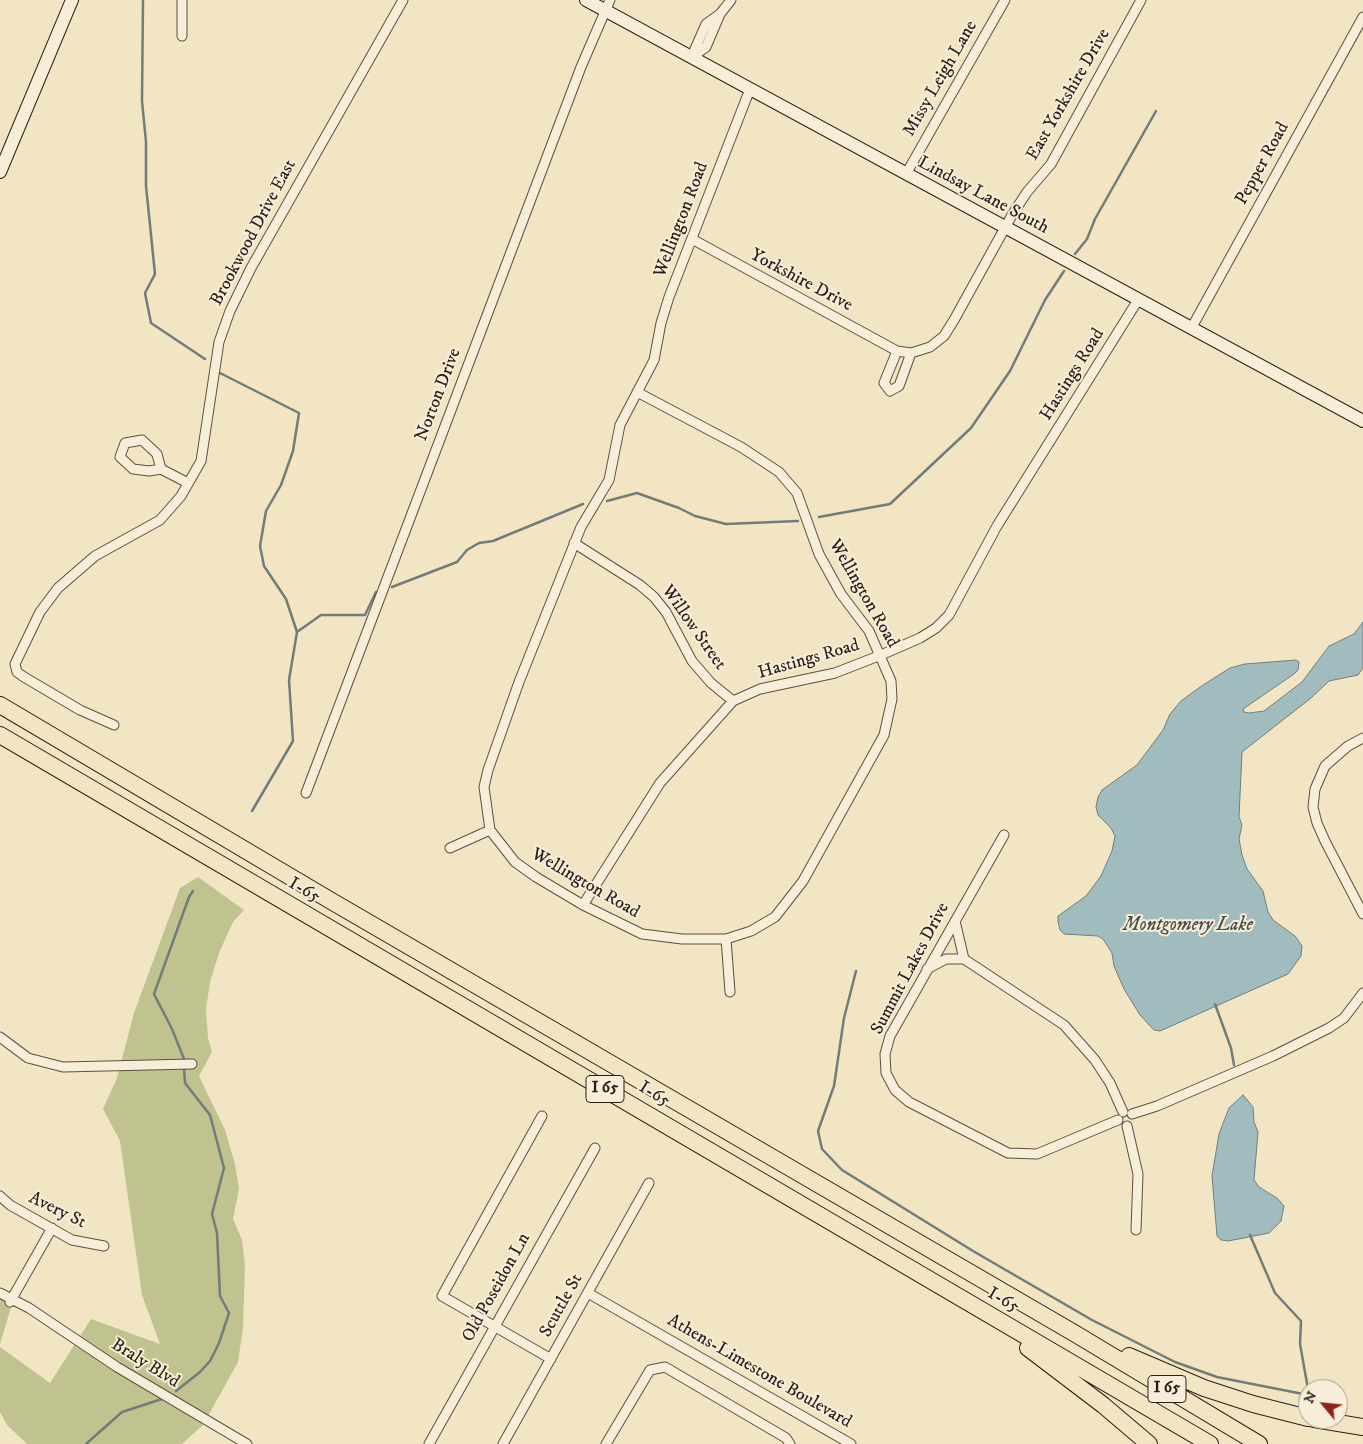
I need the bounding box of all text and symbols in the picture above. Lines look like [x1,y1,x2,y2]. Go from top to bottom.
street label: Missy Leigh Lane [899,17,983,141]
street label: East Yorkshire Drive [1022,25,1116,165]
street label: Pepper Road [1231,119,1295,209]
street label: Lindsay Lane South [914,152,1052,240]
street label: Brookwood Drive East [206,156,302,310]
street label: Wellington Road [650,159,714,281]
street label: Yorkshire Drive [746,245,856,317]
street label: Hastings Road [1036,325,1110,425]
street label: Norton Drive [411,346,467,444]
street label: Wellington Road [823,536,903,652]
street label: Willow Street [656,581,730,675]
street label: Hastings Road [756,635,862,685]
street label: Wellington Road [527,844,643,924]
street label: I-65 [284,873,324,909]
street label: Summit Lakes Drive [867,899,955,1039]
water label: Montgomery Lake [1123,915,1253,937]
road number: I 65 [586,1076,624,1102]
street label: I-65 [634,1077,674,1113]
street label: Avery St [25,1188,89,1234]
street label: Old Poseidon Ln [458,1230,536,1346]
street label: Scuttle St [536,1270,588,1342]
street label: I-65 [983,1283,1023,1319]
street label: Athens-Limestone Boulevard [663,1310,855,1434]
street label: Braly Blvd [107,1335,183,1393]
road number: I 65 [1148,1376,1186,1402]
north arrow [1298,1379,1348,1429]
text: N [1300,1388,1321,1407]

